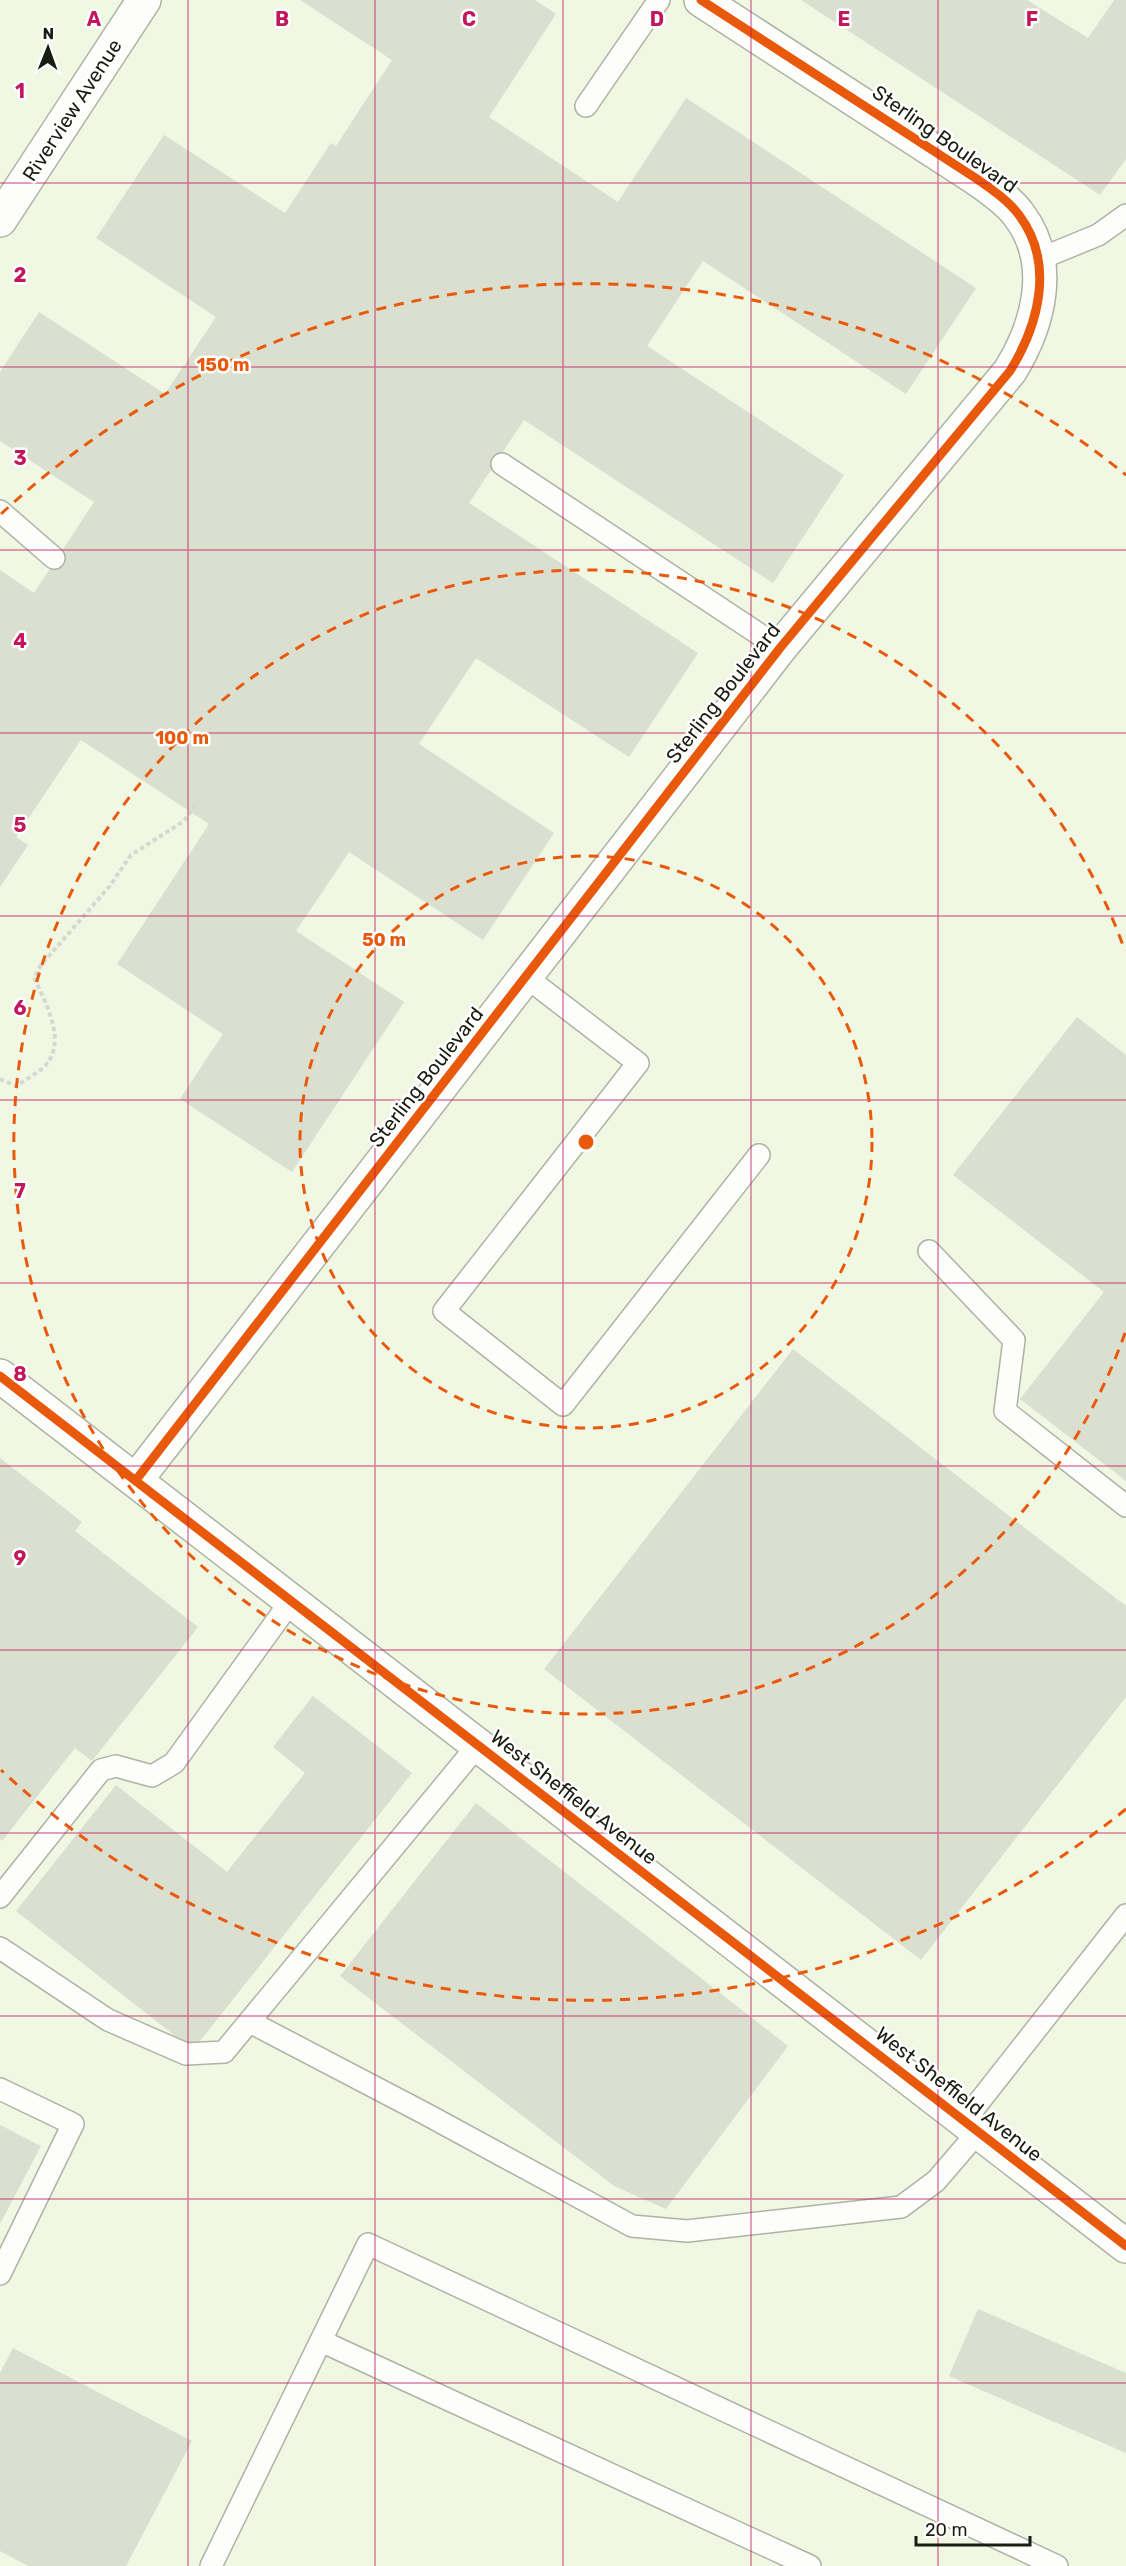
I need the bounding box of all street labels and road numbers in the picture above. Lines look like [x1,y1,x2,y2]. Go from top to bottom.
street label: Riverview Avenue [17,35,127,185]
street label: Sterling Boulevard [868,80,1022,198]
street label: Sterling Boulevard [661,618,785,768]
street label: Sterling Boulevard [364,1002,488,1152]
street label: West Sheffield Avenue [486,1724,662,1870]
street label: West Sheffield Avenue [871,2021,1047,2167]

